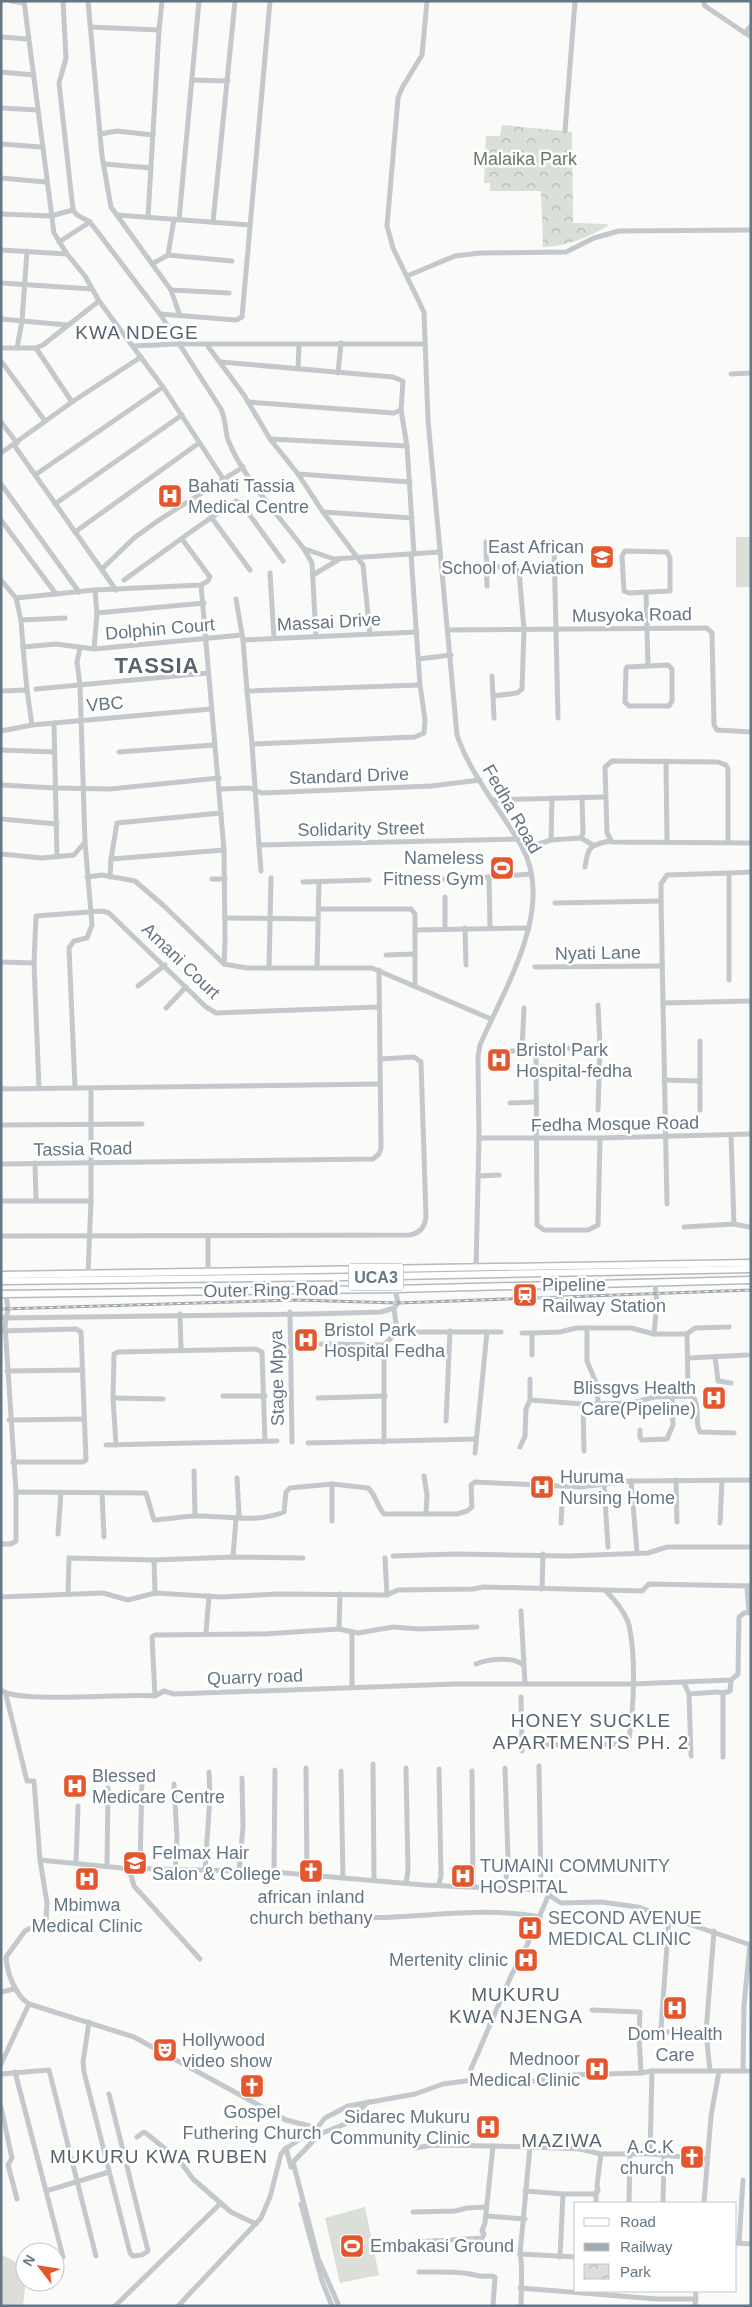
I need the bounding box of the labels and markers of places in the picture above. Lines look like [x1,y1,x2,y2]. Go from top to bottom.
place label: Bahati Tassia Medical Centre [188,476,309,517]
hospital icon: Bahati Tassia Medical Centre [157,483,183,509]
place label: East African School of Aviation [441,537,584,578]
school or university icon: East African School of Aviation [589,544,615,570]
place label: Nameless Fitness Gym [383,848,484,889]
sports icon: Nameless Fitness Gym [489,855,515,881]
place label: Bristol Park Hospital-fedha [516,1040,633,1081]
hospital icon: Bristol Park Hospital-fedha [486,1047,512,1073]
place label: Pipeline Railway Station [542,1275,666,1316]
station icon: Pipeline Railway Station [512,1282,538,1308]
place label: Bristol Park Hospital Fedha [324,1320,446,1361]
hospital icon: Bristol Park Hospital Fedha [293,1327,319,1353]
place label: Blissgvs Health Care(Pipeline) [573,1378,696,1419]
hospital icon: Blissgvs Health Care(Pipeline) [701,1385,727,1411]
place label: Huruma Nursing Home [560,1467,675,1508]
hospital icon: Huruma Nursing Home [529,1474,555,1500]
place label: Blessed Medicare Centre [92,1766,225,1807]
hospital icon: Blessed Medicare Centre [62,1773,88,1799]
place label: Felmax Hair Salon & College [152,1843,281,1884]
school or university icon: Felmax Hair Salon & College [122,1850,148,1876]
place label: TUMAINI COMMUNITY HOSPITAL [480,1856,670,1897]
church icon: african inland church bethany [298,1858,324,1884]
hospital icon: TUMAINI COMMUNITY HOSPITAL [450,1863,476,1889]
hospital icon: Mbimwa Medical Clinic [74,1866,100,1892]
place label: african inland church bethany [249,1887,373,1928]
place label: Mbimwa Medical Clinic [31,1895,143,1936]
place label: SECOND AVENUE MEDICAL CLINIC [548,1908,702,1949]
hospital icon: SECOND AVENUE MEDICAL CLINIC [517,1915,543,1941]
hospital icon: Mertenity clinic [513,1947,539,1973]
place label: Mertenity clinic [389,1950,508,1970]
hospital icon: Dom Health Care [662,1995,688,2021]
place label: Dom Health Care [627,2024,723,2065]
place label: Hollywood video show [182,2030,273,2071]
theatre icon: Hollywood video show [152,2037,178,2063]
place label: Mednoor Medical Clinic [469,2049,580,2090]
hospital icon: Mednoor Medical Clinic [584,2056,610,2082]
church icon: Gospel Futhering Church [239,2073,265,2099]
place label: Gospel Futhering Church [182,2102,322,2143]
place label: Sidarec Mukuru Community Clinic [330,2107,470,2148]
hospital icon: Sidarec Mukuru Community Clinic [475,2114,501,2140]
place label: A.C.K church [620,2137,674,2178]
church icon: A.C.K church [679,2144,705,2170]
sports icon: Embakasi Ground [339,2233,365,2259]
place label: Embakasi Ground [370,2236,514,2256]

